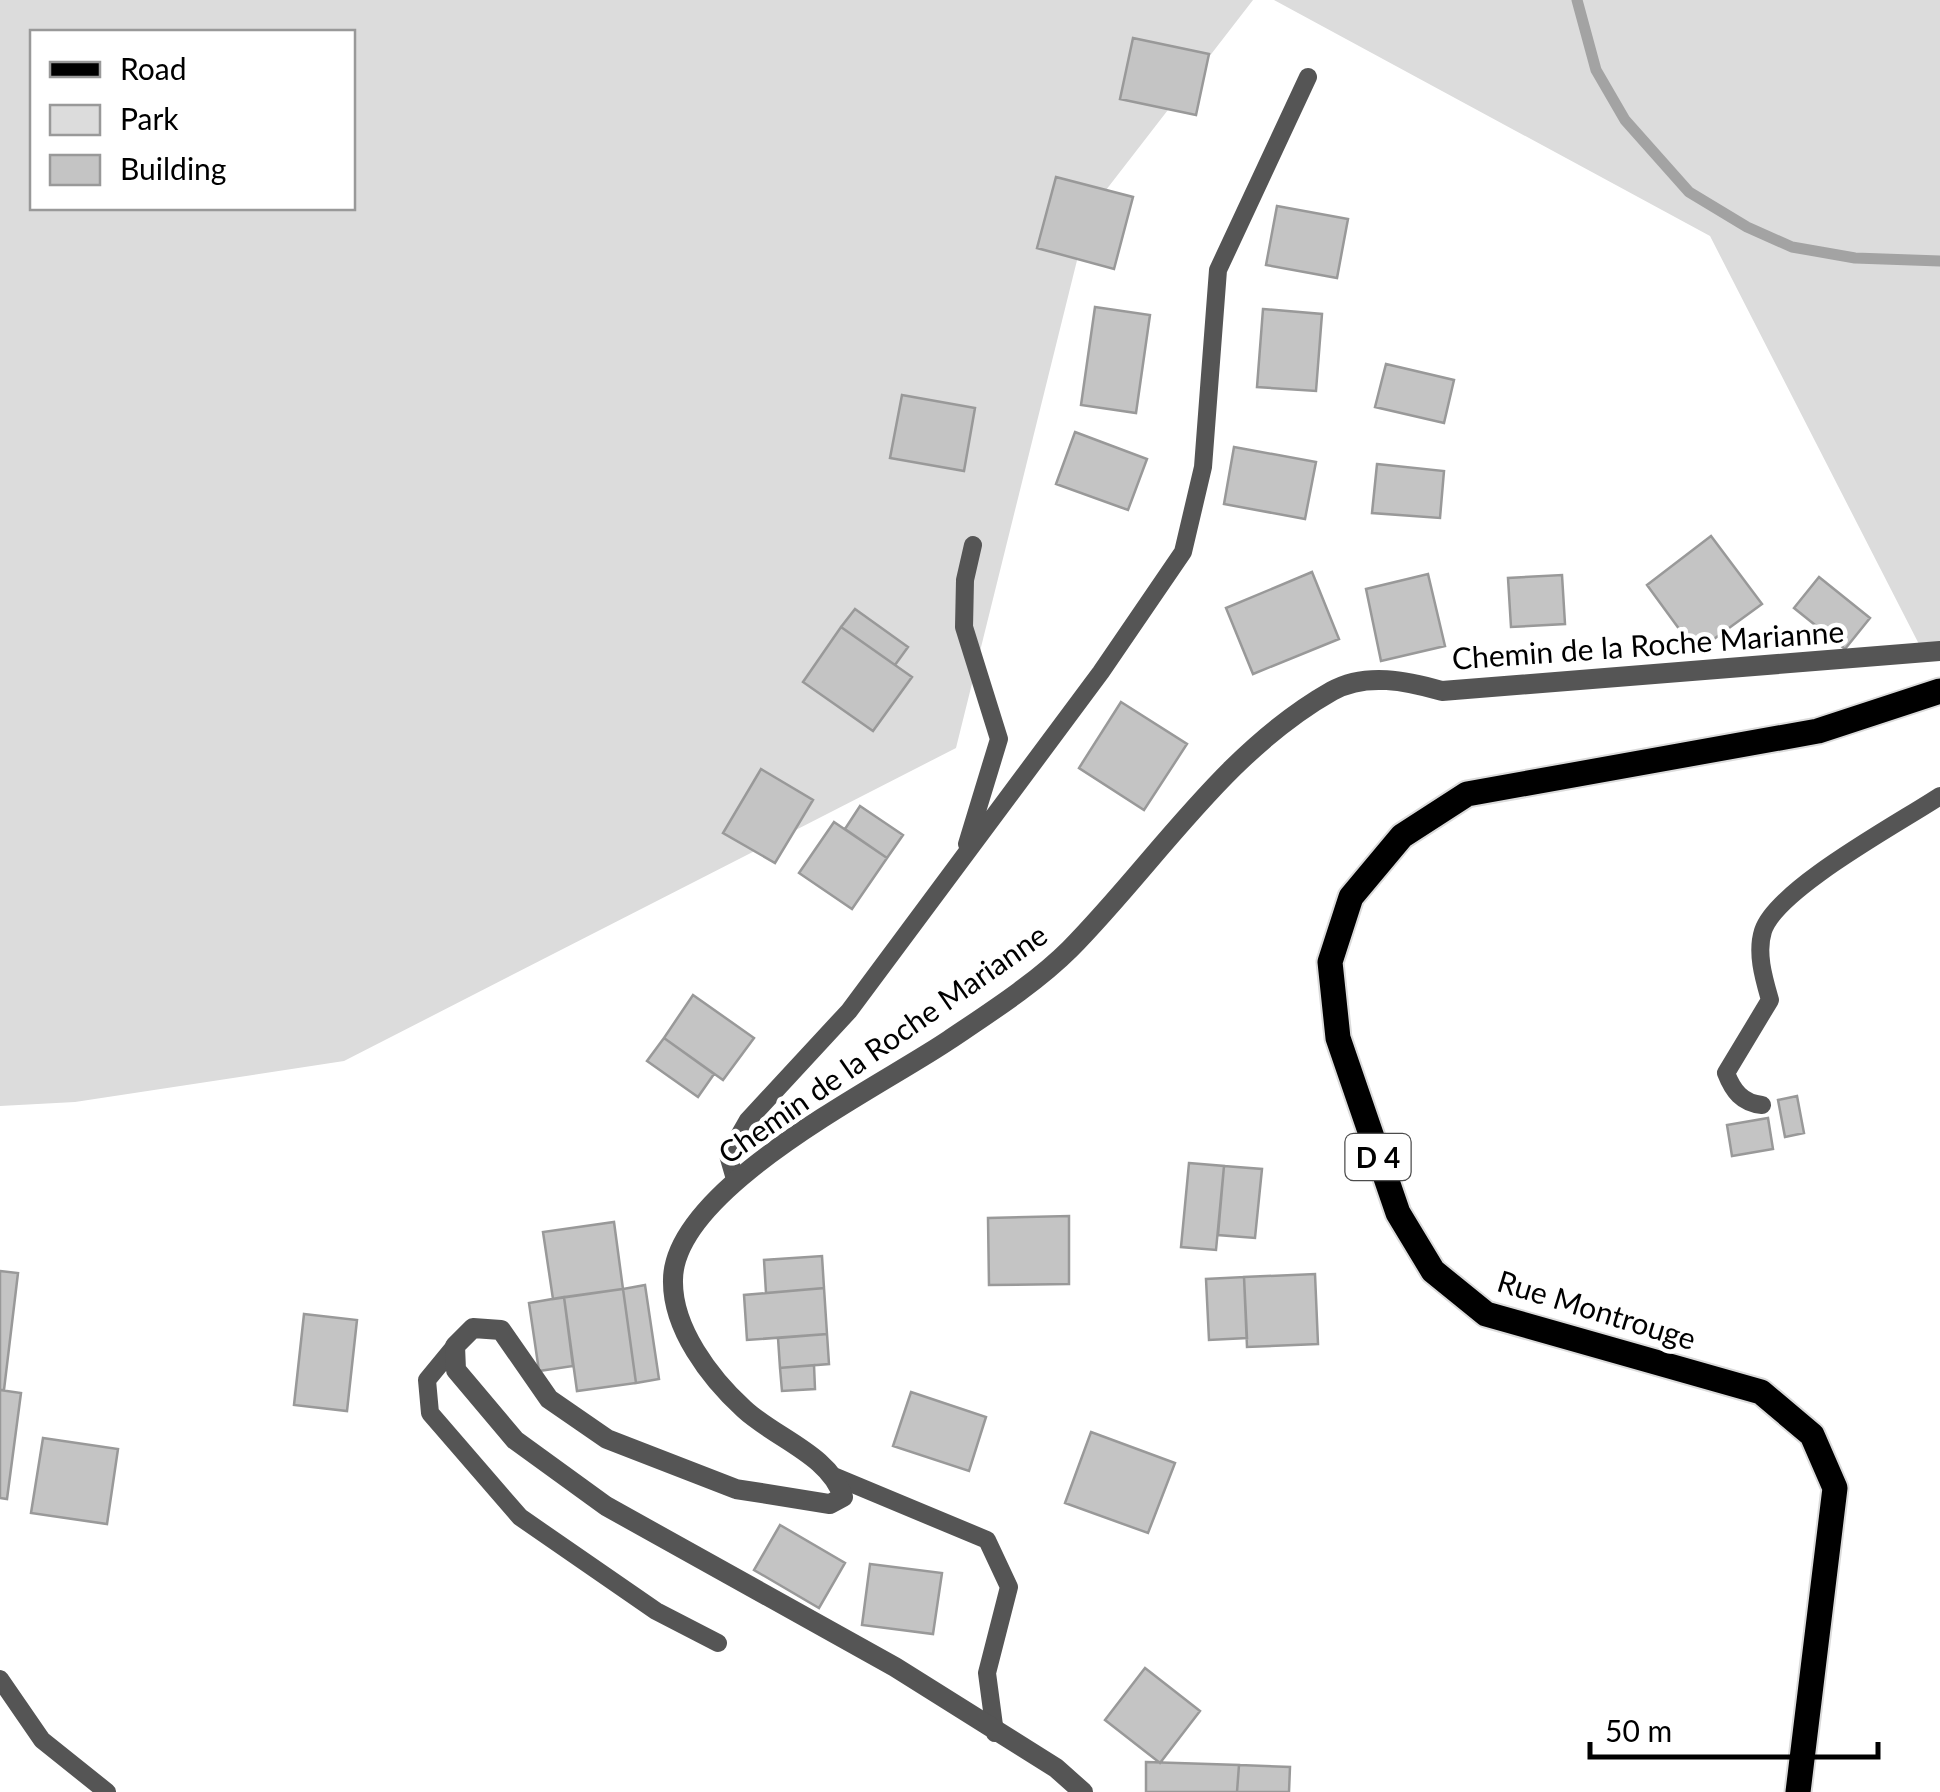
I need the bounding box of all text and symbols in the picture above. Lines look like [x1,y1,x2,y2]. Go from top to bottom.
legend [30,30,355,210]
text: Road [120,50,187,86]
text: Park [120,100,179,136]
text: Building [120,150,226,186]
street label: Chemin de la Roche Marianne [1451,612,1845,676]
street label: Chemin de la Roche Marianne [711,916,1053,1170]
road number: D 4 [1346,1134,1410,1180]
street label: Rue Montrouge [1494,1262,1700,1356]
scale bar [1590,1697,1878,1759]
text: 50 m [1605,1712,1672,1748]

